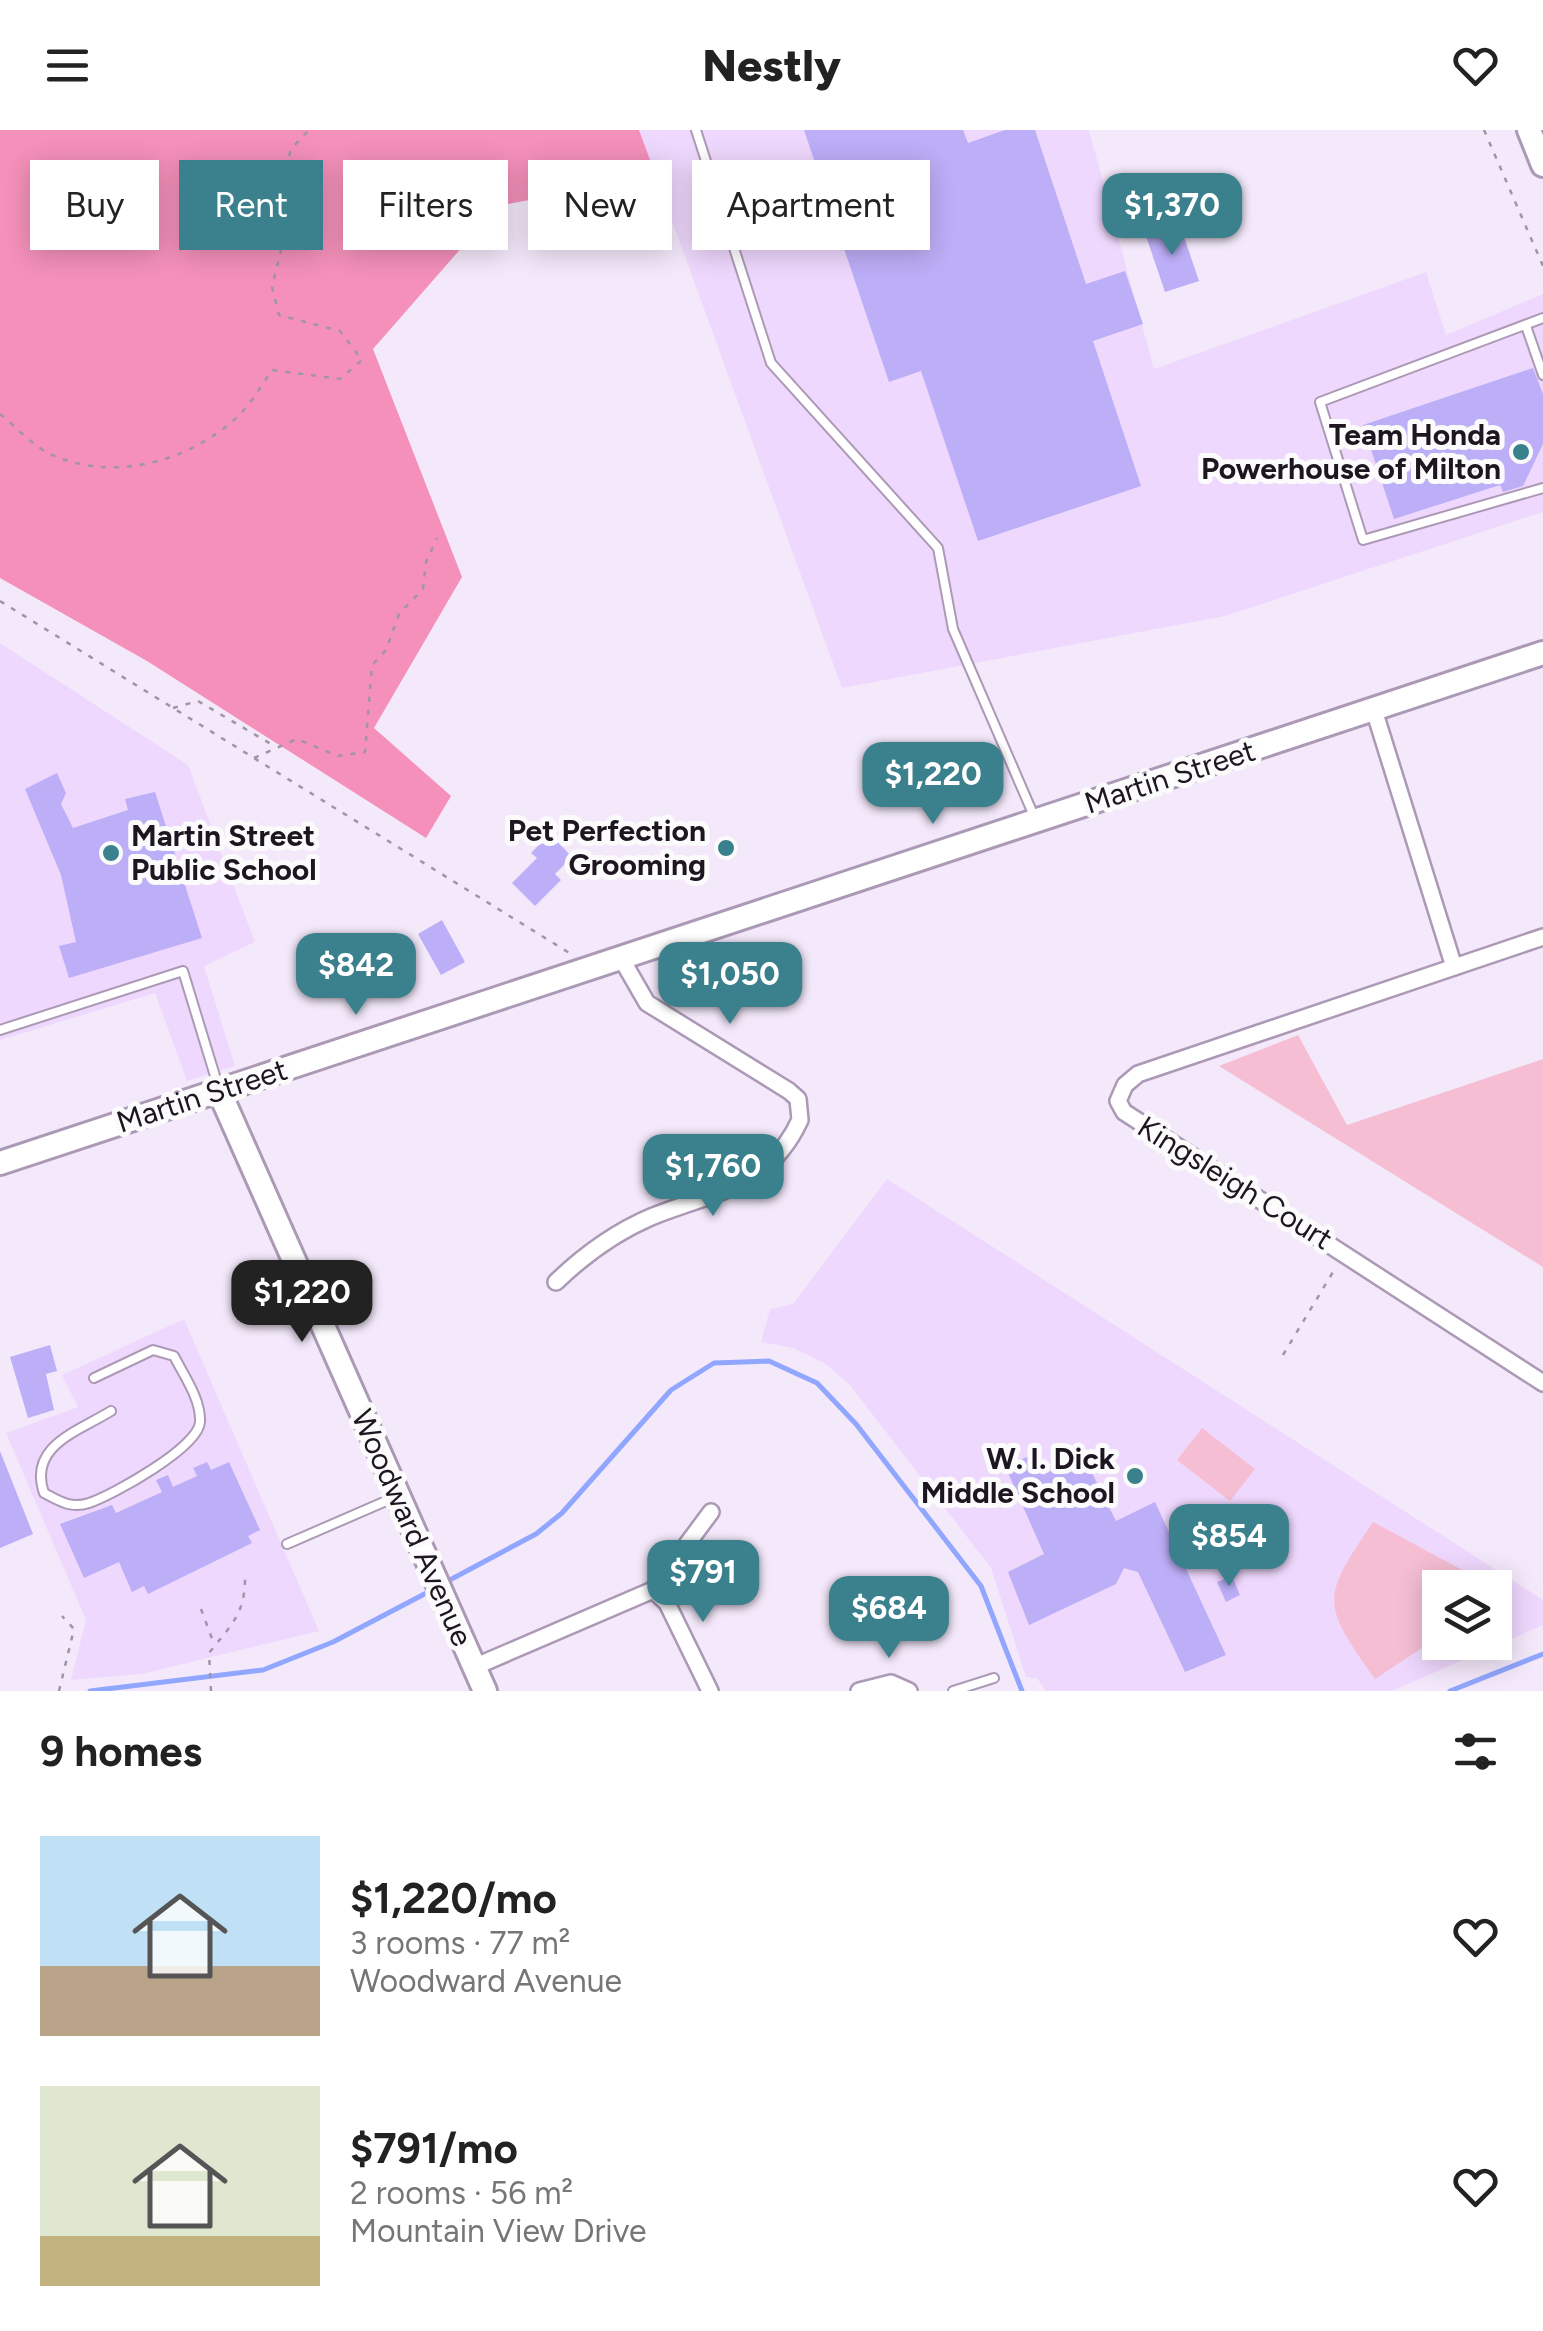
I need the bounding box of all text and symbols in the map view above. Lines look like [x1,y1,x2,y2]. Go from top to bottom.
icon: menu [40,38,95,93]
text: Nestly [702,38,841,92]
icon: heart [1448,38,1503,93]
chip: Buy [30,160,159,250]
chip: Rent [179,160,323,250]
chip: Filters [343,160,508,250]
chip: New [528,160,672,250]
chip: Apartment [692,160,930,250]
pin: $1,370 [1091,173,1253,258]
text: $1,370 [1124,186,1220,224]
place label: Team Honda Powerhouse of Milton [1201,416,1501,487]
marker: Team Honda Powerhouse of Milton [1510,441,1532,463]
street label: Martin Street [1080,732,1260,822]
pin: $1,220 [852,742,1014,827]
text: $1,220 [884,755,982,793]
place label: Pet Perfection Grooming [508,812,706,883]
place label: Martin Street Public School [131,817,317,888]
marker: Pet Perfection Grooming [715,837,737,859]
marker: Martin Street Public School [100,842,122,864]
pin: $842 [297,933,415,1018]
pin: $1,050 [649,942,811,1027]
text: $842 [318,946,394,984]
text: $1,050 [680,955,780,993]
street label: Martin Street [112,1051,292,1141]
street label: Kingsleigh Court [1131,1108,1339,1257]
pin: $1,760 [632,1134,794,1219]
text: $1,760 [665,1147,761,1185]
pin: $1,220 [221,1260,383,1345]
text: $1,220 [253,1273,351,1311]
street label: Woodward Avenue [344,1404,481,1652]
place label: W. I. Dick Middle School [921,1440,1115,1511]
marker: W. I. Dick Middle School [1124,1465,1146,1487]
pin: $854 [1170,1504,1288,1589]
text: $854 [1191,1517,1267,1555]
pin: $791 [644,1540,762,1625]
text: $791 [669,1553,737,1591]
map controls [1422,1570,1512,1660]
button: layers [1422,1570,1512,1660]
pin: $684 [830,1576,948,1661]
text: $684 [851,1589,927,1627]
icon: filters [1448,1724,1503,1779]
text: 9 homes [40,1726,202,1777]
text: $1,220/mo [350,1873,557,1924]
icon: home [120,1876,240,1996]
icon: heart [1448,1909,1503,1964]
text: 3 rooms · 77 m² [350,1924,570,1962]
text: Woodward Avenue [350,1962,622,2000]
text: $791/mo [350,2123,518,2174]
icon: home [120,2126,240,2246]
icon: heart [1448,2159,1503,2214]
text: 2 rooms · 56 m² [350,2174,573,2212]
text: Mountain View Drive [350,2212,647,2250]

